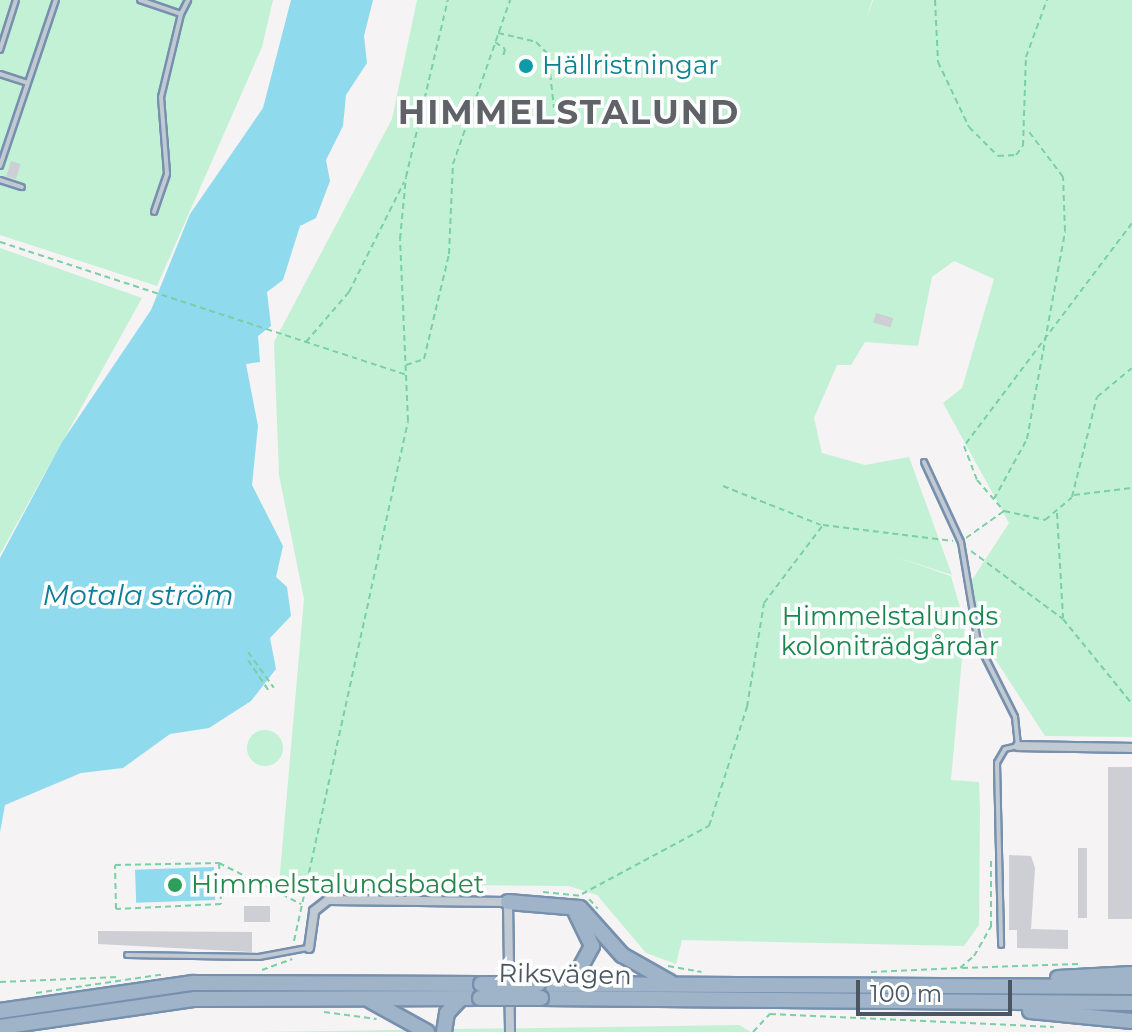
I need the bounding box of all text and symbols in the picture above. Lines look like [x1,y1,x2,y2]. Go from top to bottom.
place label: Hällristningar [542,50,719,82]
marker: Hällristningar [517,57,535,75]
district label: HIMMELSTALUND [398,93,740,133]
water label: Motala ström [42,578,234,612]
park label: Himmelstalunds koloniträdgårdar [781,601,999,662]
place label: Himmelstalundsbadet [191,869,484,901]
marker: Himmelstalundsbadet [166,876,184,894]
street label: Riksvägen [498,958,632,992]
scale bar [860,964,1016,1014]
text: 100 m [870,979,942,1008]

